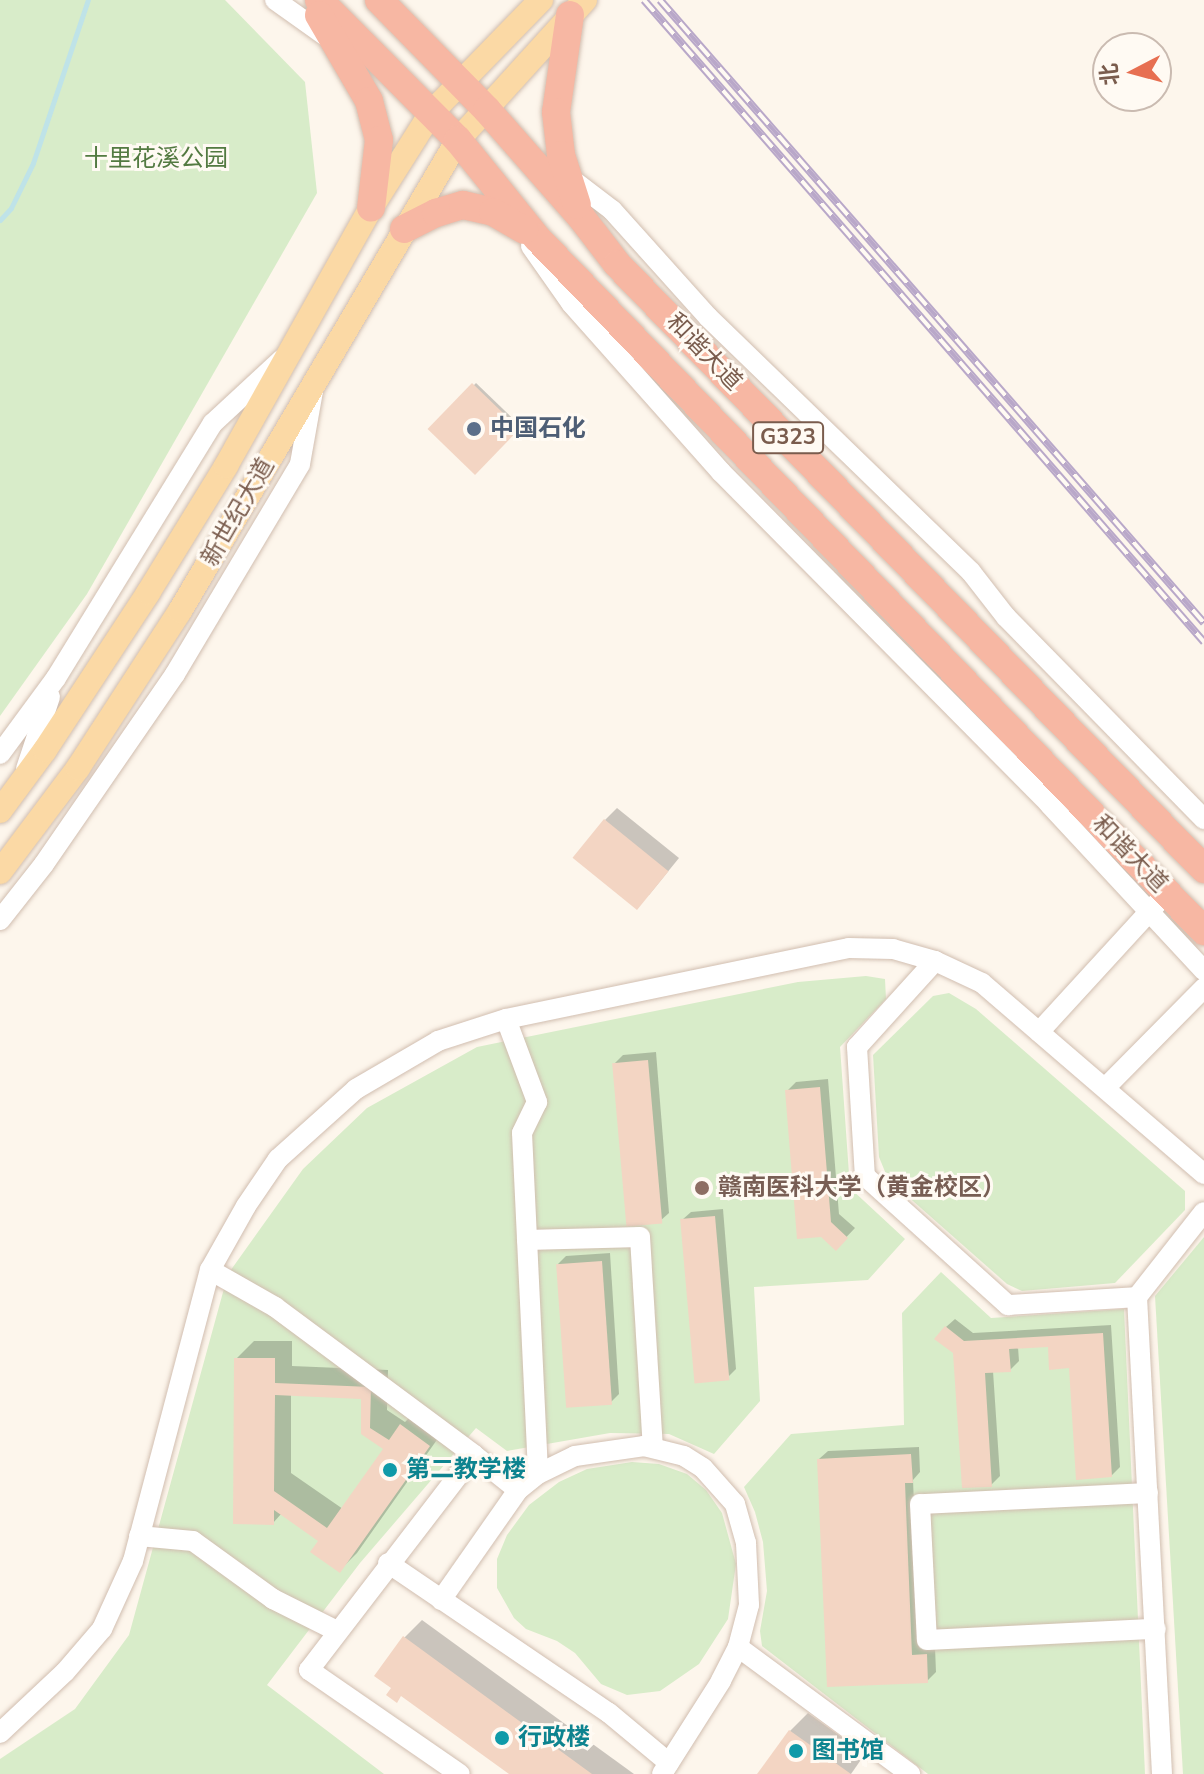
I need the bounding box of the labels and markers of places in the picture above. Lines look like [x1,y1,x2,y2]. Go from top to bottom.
place label: 中国石化 [490,415,586,443]
marker: 中国石化 [465,420,483,438]
place label: 赣南医科大学（黄金校区） [718,1174,1006,1202]
marker: 赣南医科大学（黄金校区） [693,1179,711,1197]
place label: 第二教学楼 [406,1456,526,1484]
marker: 第二教学楼 [381,1461,399,1479]
place label: 行政楼 [518,1724,590,1752]
marker: 行政楼 [493,1729,511,1747]
place label: 图书馆 [812,1737,884,1765]
marker: 图书馆 [787,1742,805,1760]

